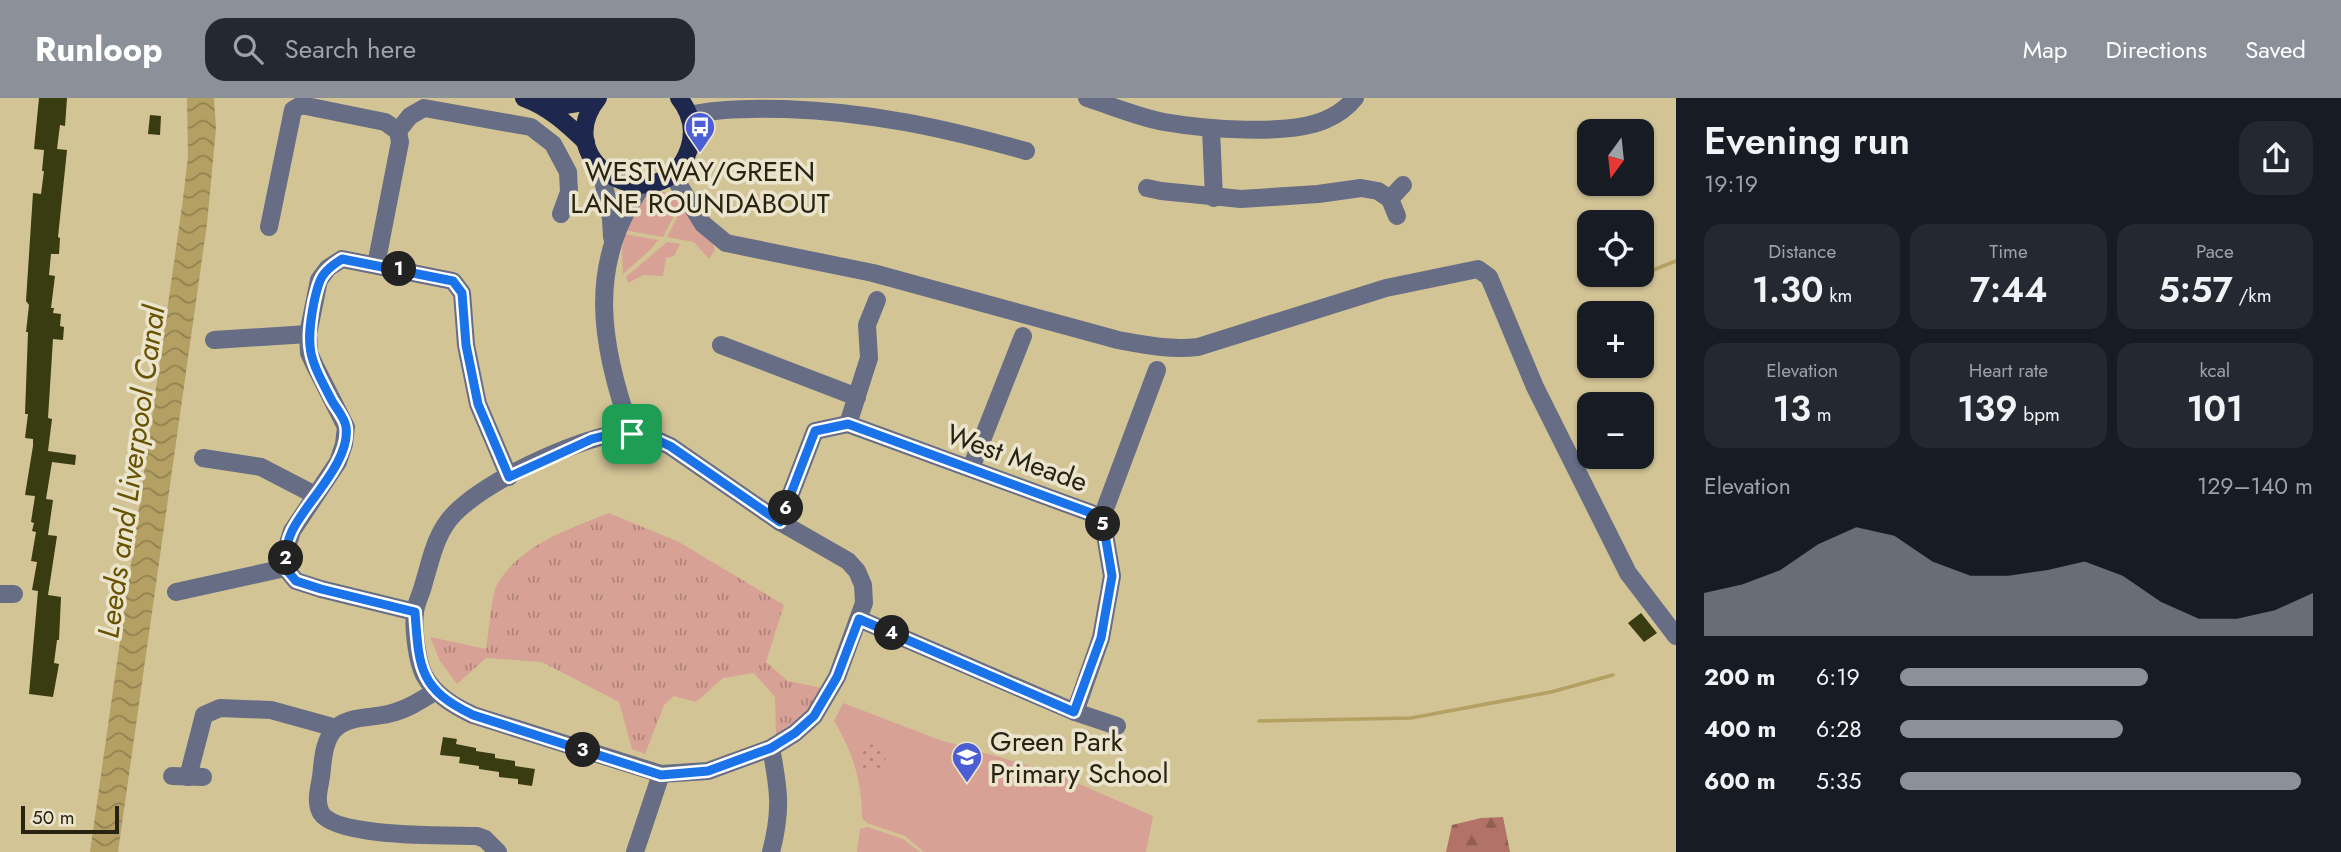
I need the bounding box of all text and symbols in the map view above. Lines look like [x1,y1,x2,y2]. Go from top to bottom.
search box [205,18,695,81]
text: Runloop [35,26,163,73]
icon: search [229,30,267,68]
text: Search here [285,30,416,68]
text: Map [2023,32,2068,67]
text: Directions [2106,32,2207,67]
text: Saved [2245,32,2306,67]
bus stop icon: WESTWAY/GREEN LANE ROUNDABOUT [683,110,717,154]
text: Evening run [1704,113,1910,168]
north arrow [1577,119,1654,196]
map controls [1577,119,1654,469]
button: share [2239,121,2313,195]
place label: WESTWAY/GREEN LANE ROUNDABOUT [570,151,830,224]
text: 19:19 [1704,167,1758,201]
button: locate [1577,210,1654,287]
text: Distance [1768,238,1836,265]
text: Time [1989,238,2028,265]
text: Pace [2196,238,2234,265]
pin: 1 [382,252,416,286]
text: 1 [394,255,403,282]
text: 1.30 [1752,265,1824,315]
text: 7:44 [1970,265,2047,315]
text: 5:57 [2158,265,2233,315]
text: km [1824,282,1852,309]
text: /km [2233,282,2272,309]
button: + [1577,301,1654,378]
water label: Leeds and Liverpool Canal [86,302,176,641]
text: Elevation [1766,357,1838,384]
text: Heart rate [1969,357,2048,384]
text: kcal [2199,357,2230,384]
text: 13 [1773,384,1811,434]
text: 139 [1957,384,2018,434]
text: 101 [2186,384,2243,434]
button: − [1577,392,1654,469]
text: m [1811,401,1831,428]
text: bpm [2018,401,2060,428]
pin [602,404,662,464]
street label: West Meade [941,414,1093,502]
icon: arrive [613,415,651,453]
text: Elevation [1704,469,1791,503]
text: 129–140 m [2197,469,2313,503]
pin: 6 [768,490,804,526]
text: 6 [779,494,792,521]
pin: 5 [1086,506,1120,542]
text: 5 [1096,510,1109,537]
pin: 2 [268,540,304,575]
text: 2 [279,544,292,571]
pin: 4 [874,616,910,650]
text: 4 [885,619,898,646]
text: 200 m [1704,660,1775,694]
text: 6:19 [1816,660,1860,694]
text: 400 m [1704,712,1776,746]
text: 6:28 [1816,712,1862,746]
place label: Green Park Primary School [990,721,1169,794]
pin: 3 [566,732,600,768]
text: 3 [577,736,588,763]
school or university icon: Green Park Primary School [950,740,984,784]
text: 600 m [1704,764,1776,798]
text: 5:35 [1816,764,1861,798]
scale bar [21,803,119,835]
text: 50 m [32,804,75,831]

